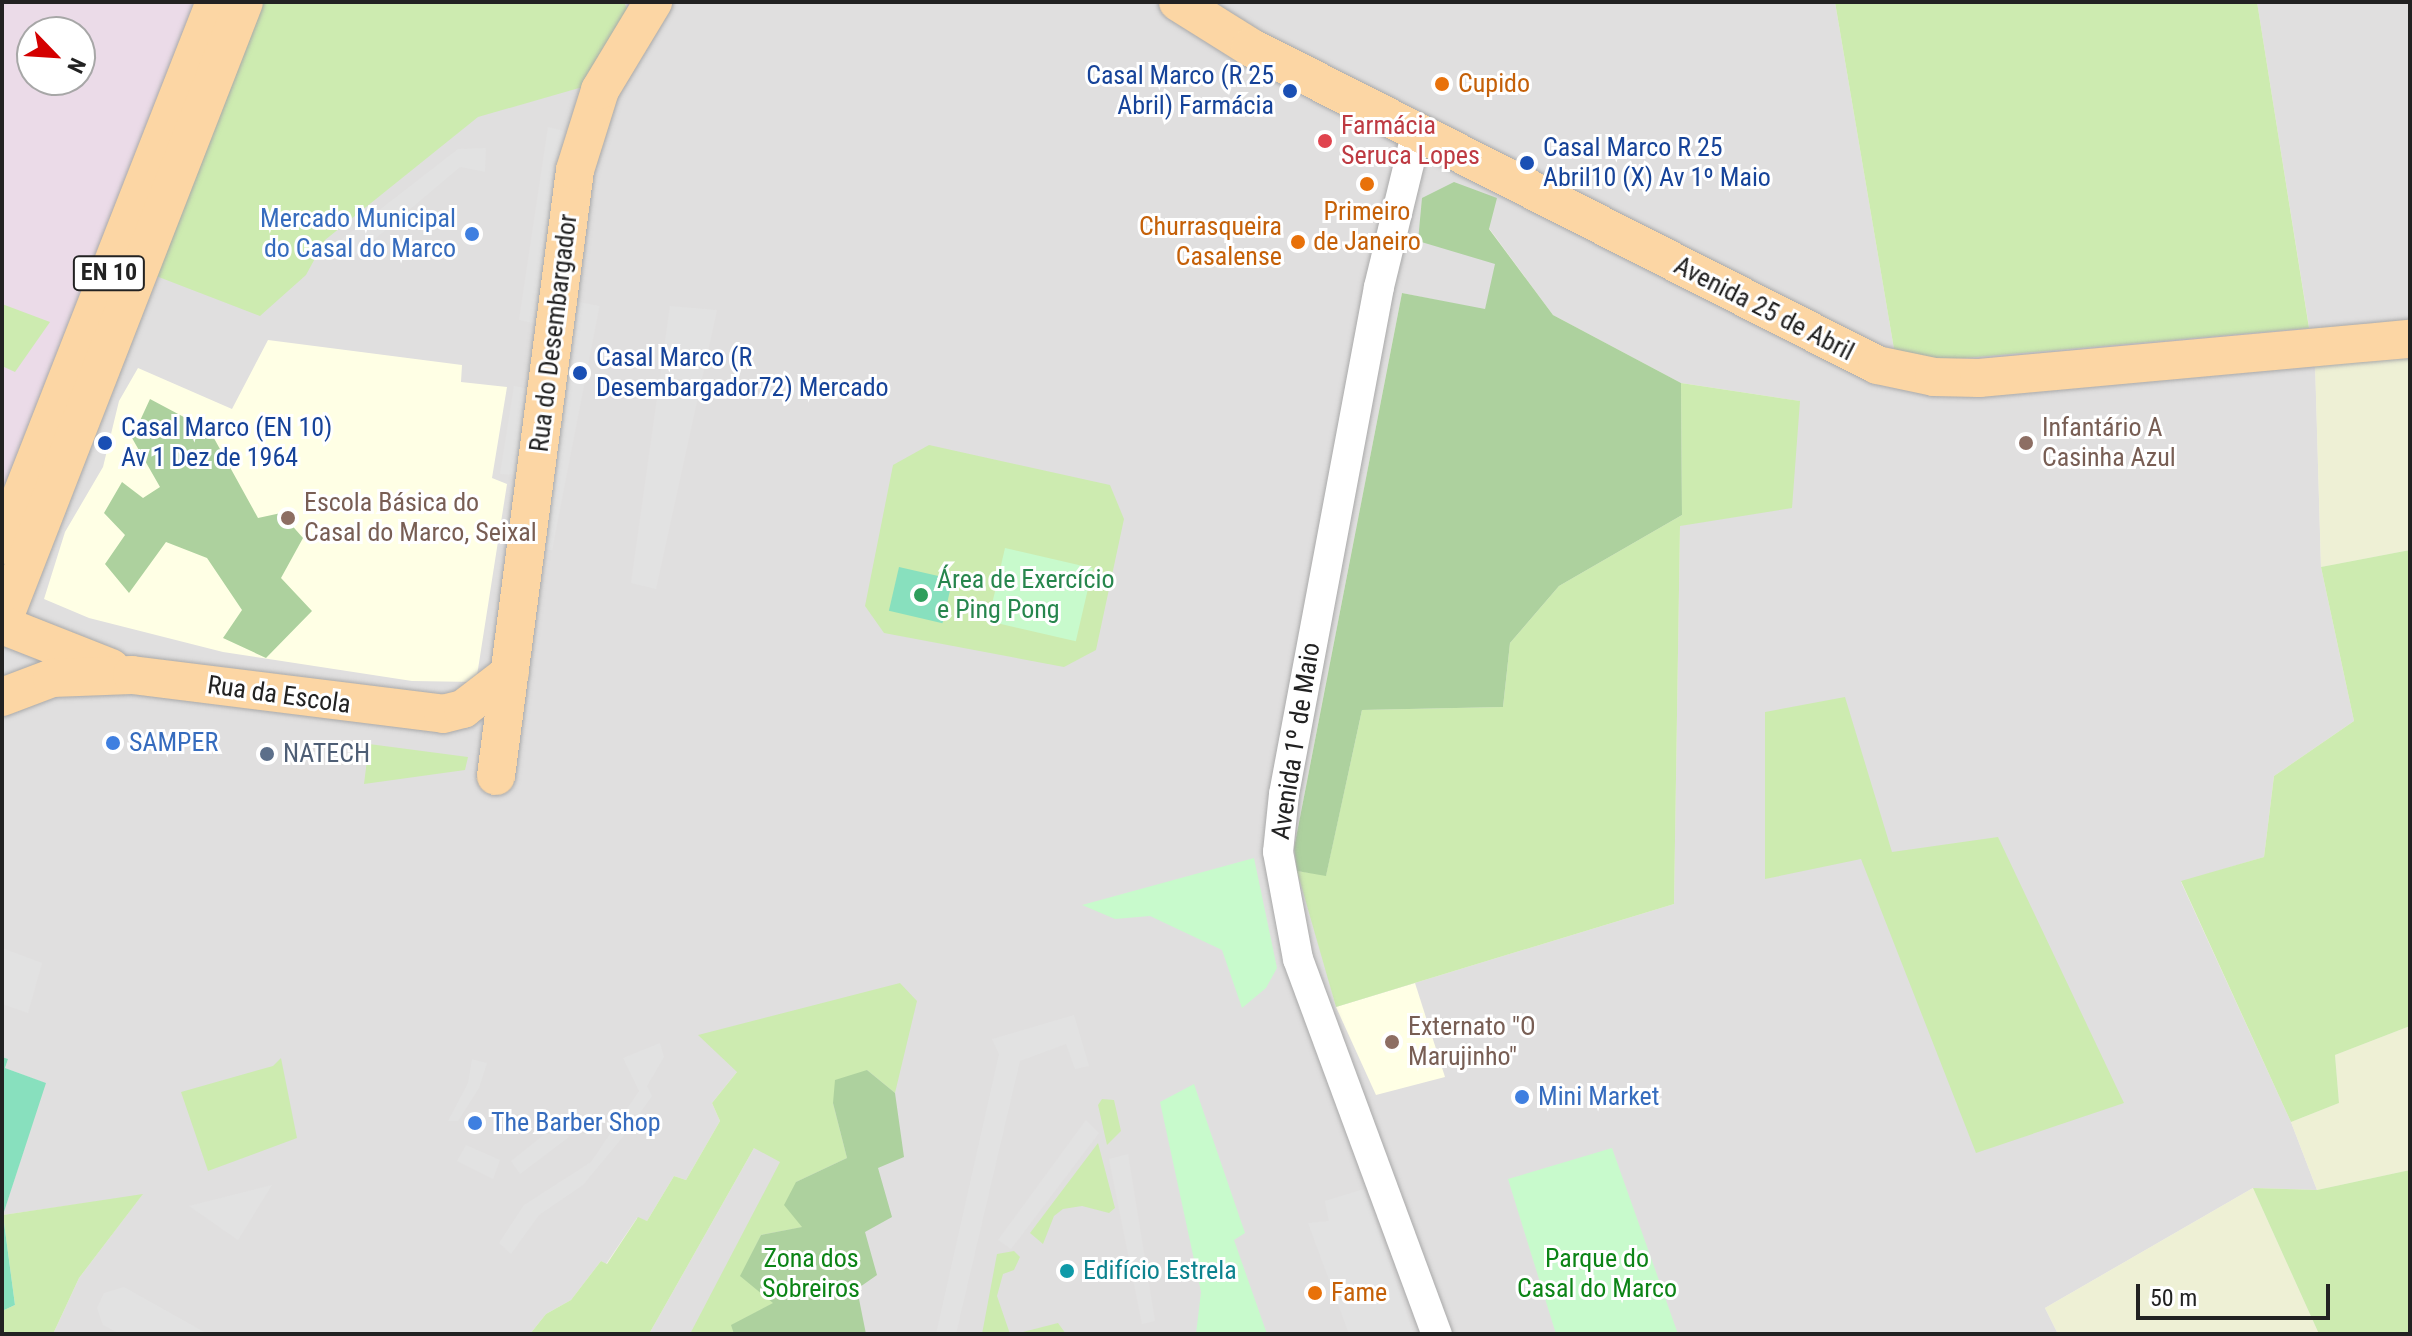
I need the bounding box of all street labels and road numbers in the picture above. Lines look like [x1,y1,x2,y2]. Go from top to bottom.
street label: Rua do Desembargador [524,212,584,454]
street label: Avenida 25 de Abril [1669,250,1859,368]
road number: EN 10 [71,253,147,293]
street label: Avenida 1º de Maio [1265,640,1327,842]
street label: Rua da Escola [205,670,353,720]

